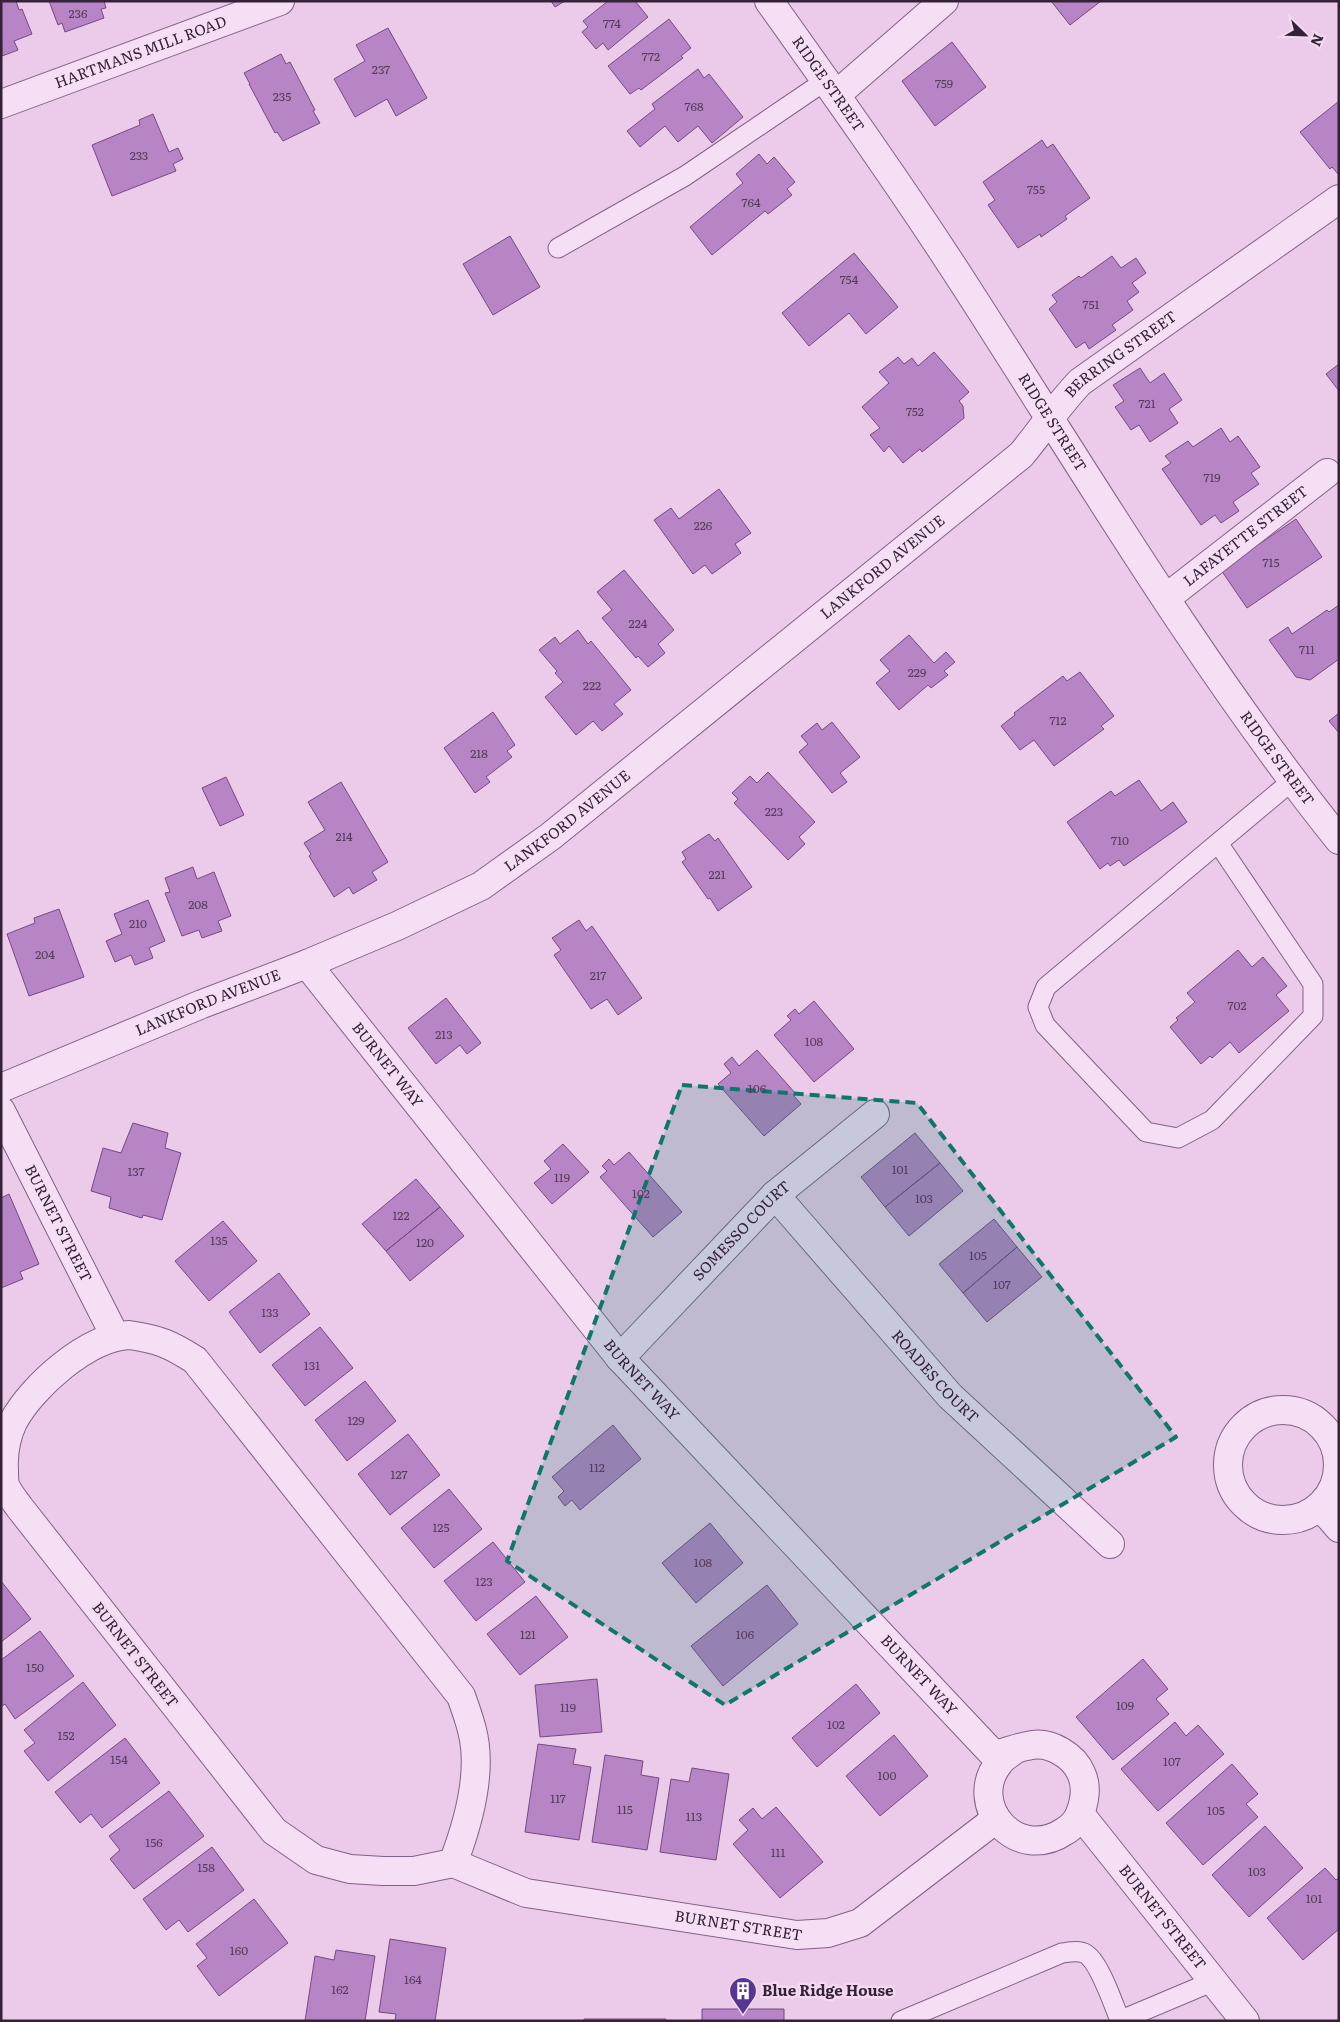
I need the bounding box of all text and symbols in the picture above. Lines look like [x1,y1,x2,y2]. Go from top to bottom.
house number: 236 [68,4,88,22]
street label: HARTMANS MILL ROAD [51,9,229,93]
north arrow [1280,10,1330,60]
house number: 774 [603,14,621,32]
street label: RIDGE STREET [787,31,871,136]
text: N [1306,31,1329,50]
house number: 772 [642,47,660,65]
house number: 237 [372,60,390,78]
house number: 759 [935,74,953,92]
house number: 235 [273,87,291,105]
house number: 768 [684,97,704,115]
house number: 233 [130,146,148,164]
house number: 755 [1027,180,1045,198]
house number: 764 [741,193,761,211]
house number: 754 [840,270,859,288]
house number: 751 [1083,295,1099,313]
street label: BERRING STREET [1058,304,1181,402]
street label: RIDGE STREET [1014,368,1093,476]
house number: 721 [1138,394,1156,412]
house number: 752 [906,402,924,420]
house number: 719 [1203,468,1221,486]
street label: LAFAYETTE STREET [1177,479,1312,591]
street label: LANKFORD AVENUE [814,508,949,624]
house number: 226 [694,516,713,534]
house number: 715 [1262,553,1280,571]
house number: 224 [629,614,648,632]
house number: 711 [1299,640,1315,658]
house number: 229 [908,663,926,681]
house number: 222 [583,676,601,694]
street label: RIDGE STREET [1235,705,1321,810]
house number: 712 [1049,711,1067,729]
house number: 218 [470,744,488,762]
street label: LANKFORD AVENUE [498,763,634,876]
house number: 223 [765,802,783,820]
house number: 214 [335,827,353,845]
house number: 710 [1111,831,1129,849]
house number: 221 [708,865,726,883]
house number: 208 [188,895,208,913]
house number: 210 [129,914,147,932]
house number: 204 [35,945,55,963]
street label: LANKFORD AVENUE [131,962,284,1041]
house number: 217 [590,966,606,984]
house number: 702 [1228,996,1246,1014]
street label: BURNET WAY [347,1016,430,1112]
house number: 213 [435,1025,453,1043]
house number: 108 [805,1032,824,1050]
house number: 106 [748,1079,767,1097]
street label: BURNET STREET [20,1160,99,1285]
house number: 101 [892,1160,908,1178]
house number: 137 [127,1162,145,1180]
house number: 119 [554,1168,570,1186]
street label: SOMESSO COURT [686,1174,794,1285]
house number: 102 [632,1184,650,1202]
house number: 103 [915,1189,933,1207]
house number: 122 [392,1206,410,1224]
house number: 135 [210,1231,228,1249]
house number: 120 [416,1233,434,1251]
house number: 105 [969,1246,987,1264]
house number: 107 [993,1275,1011,1293]
house number: 133 [261,1303,279,1321]
street label: ROADES COURT [887,1324,985,1427]
street label: BURNET WAY [599,1334,686,1425]
house number: 131 [304,1356,320,1374]
house number: 129 [347,1411,365,1429]
house number: 112 [589,1458,605,1476]
house number: 127 [391,1465,407,1483]
house number: 125 [432,1518,450,1536]
house number: 108 [694,1553,713,1571]
house number: 123 [475,1572,493,1590]
street label: BURNET STREET [87,1596,185,1712]
house number: 121 [520,1625,536,1643]
house number: 106 [736,1625,755,1643]
street label: BURNET WAY [876,1629,964,1720]
house number: 150 [26,1658,44,1676]
house number: 109 [1116,1696,1134,1714]
house number: 119 [560,1698,576,1716]
house number: 102 [827,1715,845,1733]
house number: 152 [58,1726,74,1744]
house number: 154 [110,1750,128,1768]
house number: 107 [1163,1752,1181,1770]
house number: 100 [878,1766,896,1784]
house number: 117 [550,1789,566,1807]
house number: 115 [617,1800,633,1818]
house number: 105 [1207,1801,1225,1819]
house number: 113 [686,1807,702,1825]
house number: 156 [145,1833,163,1851]
house number: 111 [771,1843,785,1861]
house number: 158 [197,1858,215,1876]
street label: BURNET STREET [1114,1859,1213,1974]
house number: 103 [1248,1862,1266,1880]
house number: 101 [1306,1889,1322,1907]
street label: BURNET STREET [673,1903,804,1946]
house number: 160 [230,1941,248,1959]
house number: 164 [404,1970,422,1988]
building icon: Blue Ridge House [728,1976,758,2015]
place label: Blue Ridge House [762,1978,894,2001]
house number: 162 [331,1980,349,1998]

